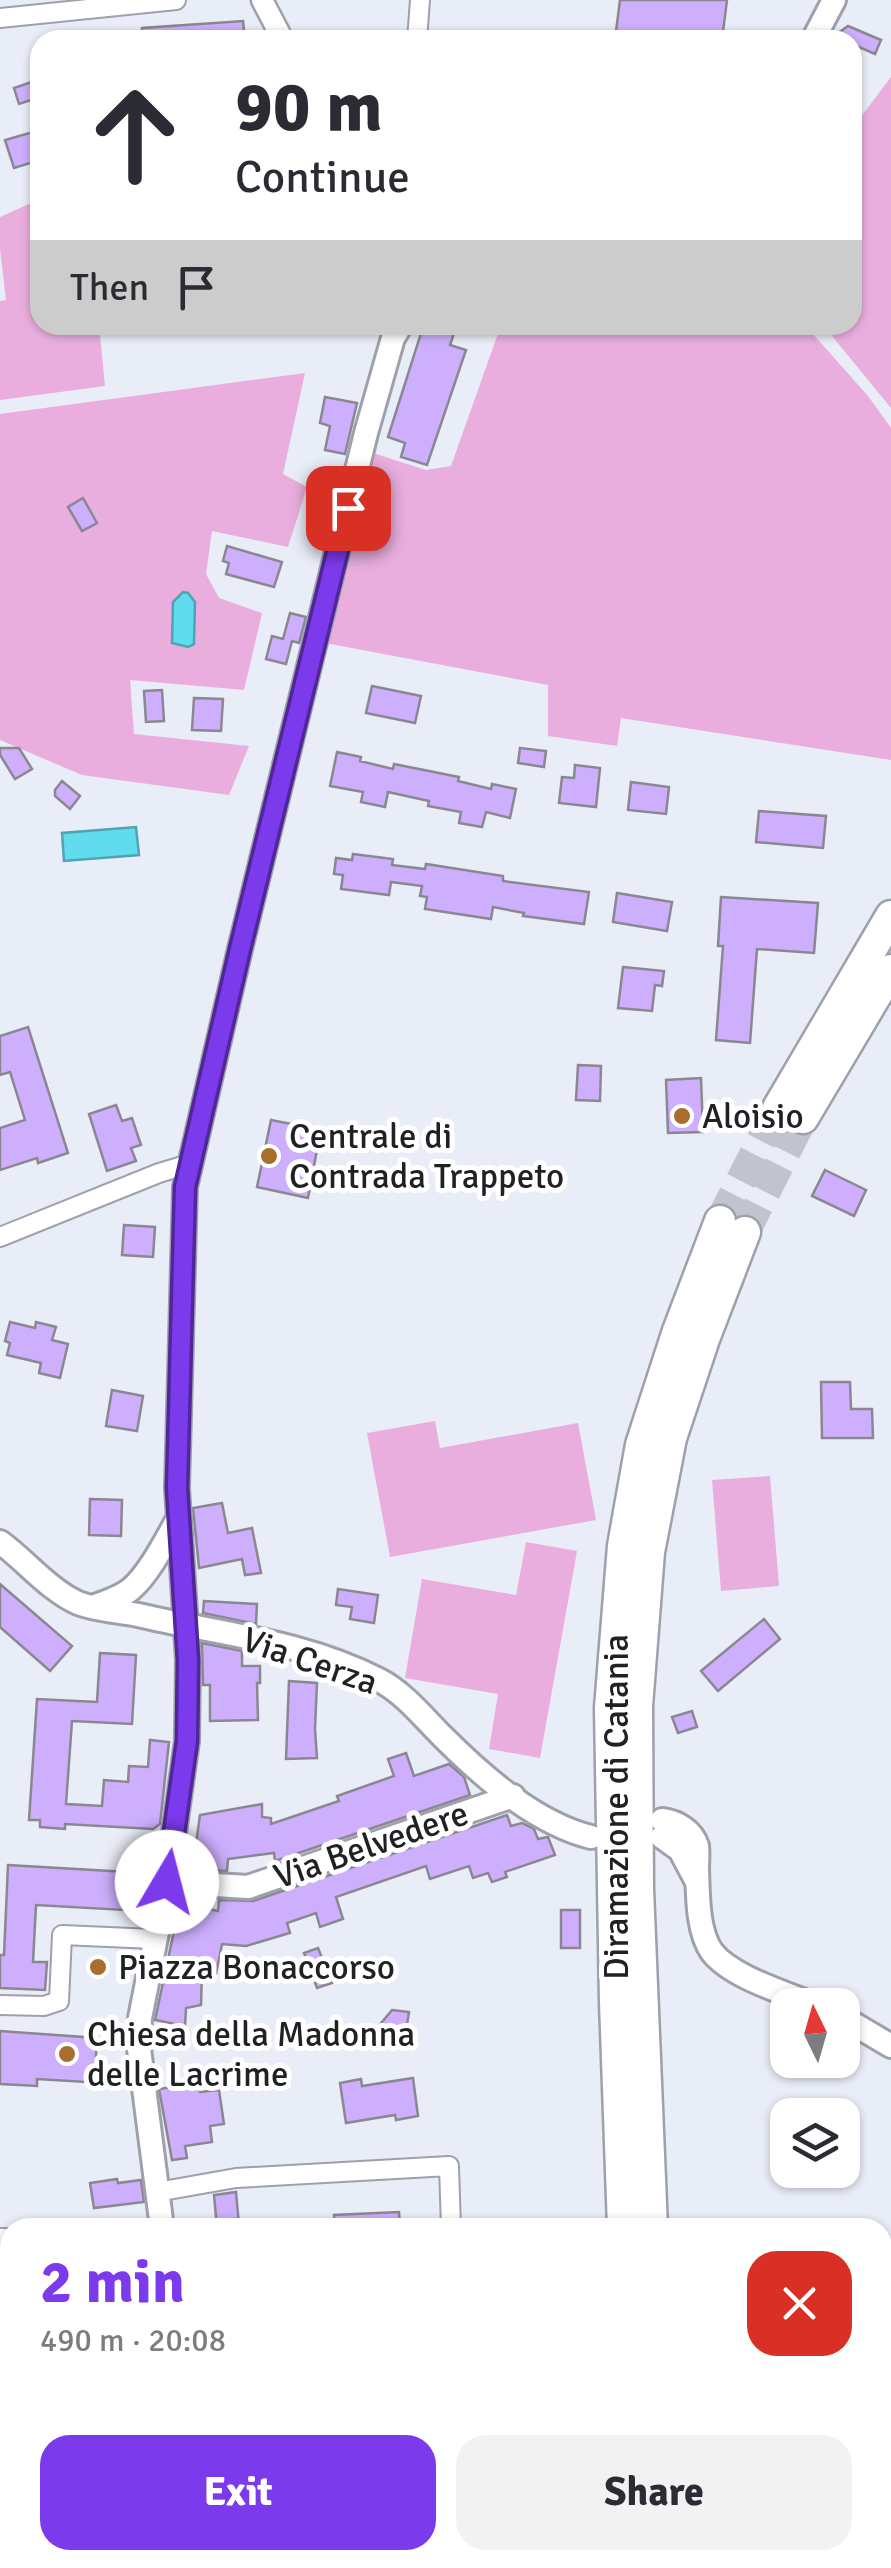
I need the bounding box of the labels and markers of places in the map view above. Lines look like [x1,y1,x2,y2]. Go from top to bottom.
pin [306,466,391,551]
place label: Aloisio [702,1095,804,1138]
marker: Aloisio [671,1105,693,1127]
place label: Centrale di Contrada Trappeto [289,1115,564,1198]
marker: Centrale di Contrada Trappeto [258,1145,280,1167]
place label: Piazza Bonaccorso [118,1946,395,1989]
marker: Piazza Bonaccorso [87,1956,109,1978]
place label: Chiesa della Madonna delle Lacrime [87,2013,415,2096]
marker: Chiesa della Madonna delle Lacrime [56,2043,78,2065]

